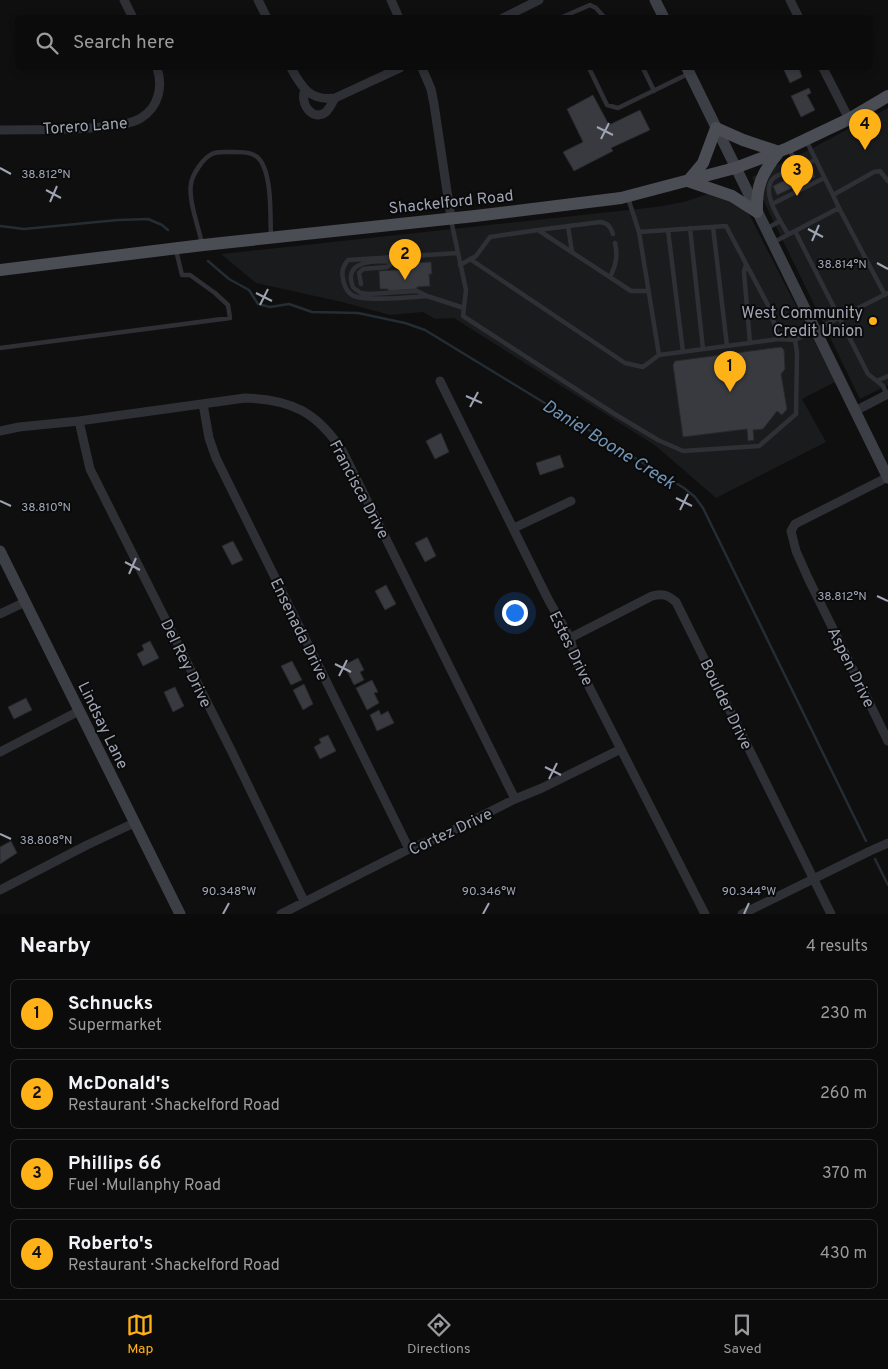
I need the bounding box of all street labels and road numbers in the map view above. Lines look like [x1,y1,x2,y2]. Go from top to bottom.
street label: Torero Lane [42,114,128,140]
street label: Shackelford Road [388,186,515,219]
street label: Francisca Drive [324,437,393,543]
street label: Ensenada Drive [265,575,332,684]
street label: Estes Drive [544,608,597,689]
street label: Del Rey Drive [155,616,215,711]
street label: Aspen Drive [822,624,878,711]
street label: Boulder Drive [695,656,756,753]
street label: Lindsay Lane [72,679,132,773]
street label: Cortez Drive [406,805,496,861]

